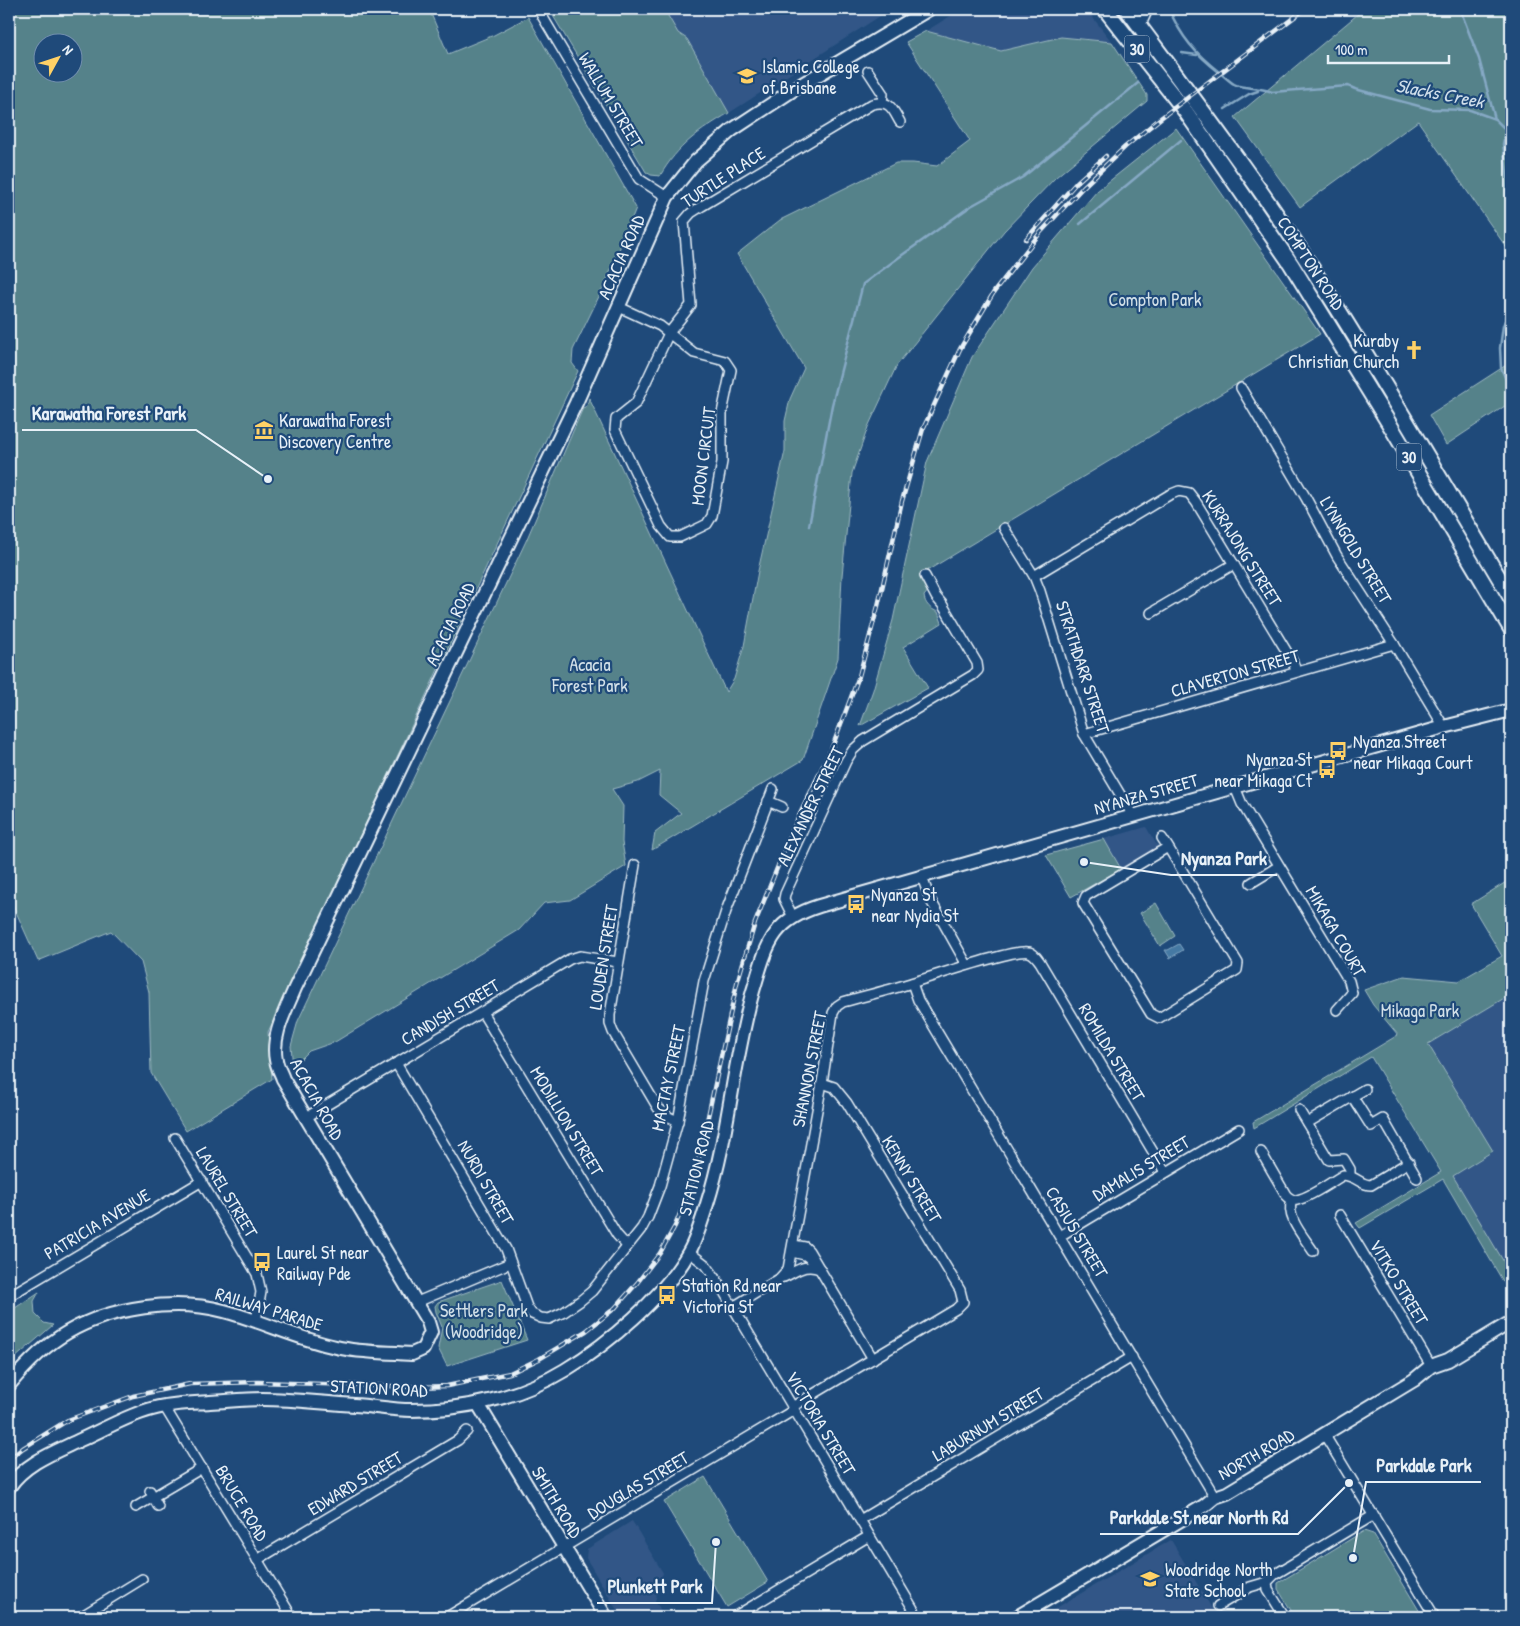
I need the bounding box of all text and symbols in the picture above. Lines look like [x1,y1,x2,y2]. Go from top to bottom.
north arrow [32,32,82,82]
scale bar [1328,32,1449,64]
road number: 30 [1124,36,1150,62]
text: 100 m [1335,39,1368,60]
text: N [59,40,78,59]
street label: WALLUM STREET [573,48,650,153]
place label: Islamic College of Brisbane [762,54,860,100]
school or university icon: Islamic College of Brisbane [736,65,758,87]
water label: Slacks Creek [1394,72,1488,115]
street label: TURTLE PLACE [676,140,770,214]
street label: ACACIA ROAD [591,210,651,303]
street label: COMPTON ROAD [1271,211,1351,315]
park label: Compton Park [1109,287,1202,312]
place label: Kuraby Christian Church [1288,328,1399,374]
church icon: Kuraby Christian Church [1403,339,1425,361]
callout: Karawatha Forest Park [22,396,196,430]
text: Karawatha Forest Park [32,400,186,426]
street label: MOON CIRCUIT [685,405,722,507]
place label: Karawatha Forest Discovery Centre [279,408,392,454]
museum icon: Karawatha Forest Discovery Centre [253,419,275,441]
road number: 30 [1396,444,1422,471]
street label: KURRAJONG STREET [1196,485,1288,611]
street label: LYNNGOLD STREET [1314,492,1398,609]
street label: ACACIA ROAD [419,578,481,670]
street label: STRATHDARR STREET [1050,598,1116,737]
street label: CLAVERTON STREET [1168,643,1303,703]
park label: Acacia Forest Park [551,652,628,698]
place label: Nyanza Street near Mikaga Court [1353,729,1473,775]
bus stop icon: Nyanza Street near Mikaga Court [1327,740,1349,762]
street label: ALEXANDER STREET [770,741,850,870]
place label: Nyanza St near Mikaga Ct [1214,747,1313,793]
bus stop icon: Nyanza St near Mikaga Ct [1316,758,1338,780]
street label: NYANZA STREET [1091,767,1201,821]
callout: Nyanza Park [1171,841,1277,875]
text: Nyanza Park [1181,845,1267,872]
street label: MIKAGA COURT [1300,881,1372,982]
place label: Nyanza St near Nydia St [871,882,959,928]
bus stop icon: Nyanza St near Nydia St [845,893,867,915]
street label: LOUDEN STREET [582,902,624,1011]
street label: CANDISH STREET [396,972,505,1051]
street label: ROMILDA STREET [1073,998,1151,1106]
park label: Mikaga Park [1381,998,1460,1023]
street label: SHANNON STREET [786,1008,833,1129]
street label: MACTAY STREET [645,1022,692,1133]
street label: ACACIA ROAD [284,1054,350,1145]
street label: MODILLION STREET [524,1061,610,1181]
street label: STATION ROAD [672,1117,720,1218]
street label: DAMALIS STREET [1088,1129,1195,1207]
street label: KENNY STREET [876,1131,948,1228]
street label: NURDI STREET [452,1135,521,1229]
street label: LAUREL STREET [190,1142,264,1242]
street label: PATRICIA AVENUE [39,1182,155,1266]
street label: CASIUS STREET [1040,1182,1114,1283]
street label: VITKO STREET [1364,1235,1435,1330]
place label: Laurel St near Railway Pde [277,1240,369,1286]
bus stop icon: Laurel St near Railway Pde [251,1251,273,1273]
place label: Station Rd near Victoria St [682,1273,782,1319]
street label: RAILWAY PARADE [212,1281,326,1337]
bus stop icon: Station Rd near Victoria St [656,1284,678,1306]
park label: Settlers Park (Woodridge) [440,1298,528,1344]
street label: VICTORIA STREET [780,1366,862,1480]
street label: STATION ROAD [330,1373,429,1403]
street label: LABURNUM STREET [927,1380,1049,1467]
street label: NORTH ROAD [1213,1422,1299,1486]
street label: EDWARD STREET [303,1445,408,1521]
street label: DOUGLAS STREET [583,1445,694,1525]
callout: Parkdale Park [1366,1448,1481,1482]
text: Parkdale Park [1376,1452,1472,1478]
street label: BRUCE ROAD [209,1460,275,1546]
street label: SMITH ROAD [526,1461,588,1543]
callout: Parkdale St near North Rd [1100,1500,1298,1534]
text: Parkdale St near North Rd [1110,1504,1289,1530]
place label: Woodridge North State School [1165,1557,1273,1603]
school or university icon: Woodridge North State School [1139,1568,1161,1590]
callout: Plunkett Park [597,1569,712,1603]
text: Plunkett Park [607,1573,703,1599]

